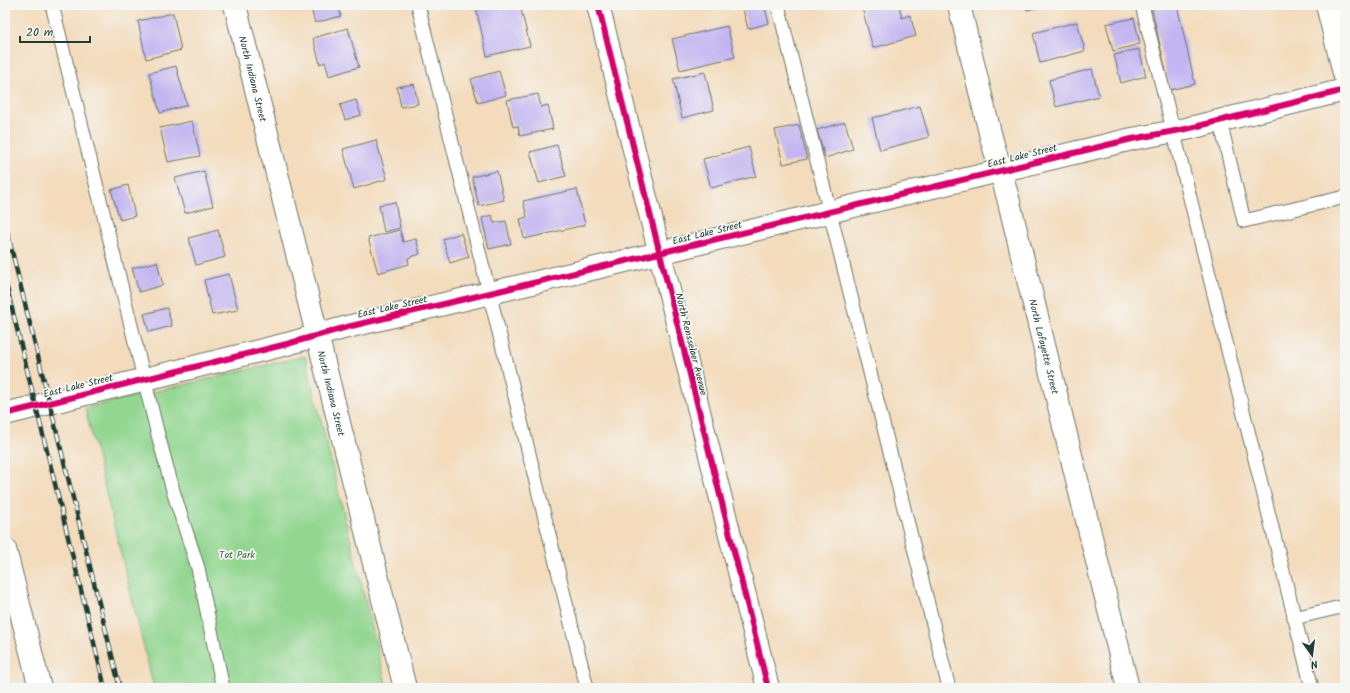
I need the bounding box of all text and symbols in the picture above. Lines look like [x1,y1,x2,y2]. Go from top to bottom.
scale bar [20,18,90,44]
text: 20 m [26,23,54,42]
street label: North Indiana Street [234,34,271,124]
street label: East Lake Street [986,140,1059,172]
street label: East Lake Street [671,217,744,249]
street label: East Lake Street [356,291,429,323]
street label: North Rensselaer Avenue [671,291,712,398]
street label: North Lafayette Street [1024,298,1063,396]
street label: North Indiana Street [312,349,349,438]
street label: East Lake Street [42,370,115,402]
park label: Tot Park [219,547,255,563]
north arrow [1292,635,1332,675]
text: N [1309,654,1320,673]

